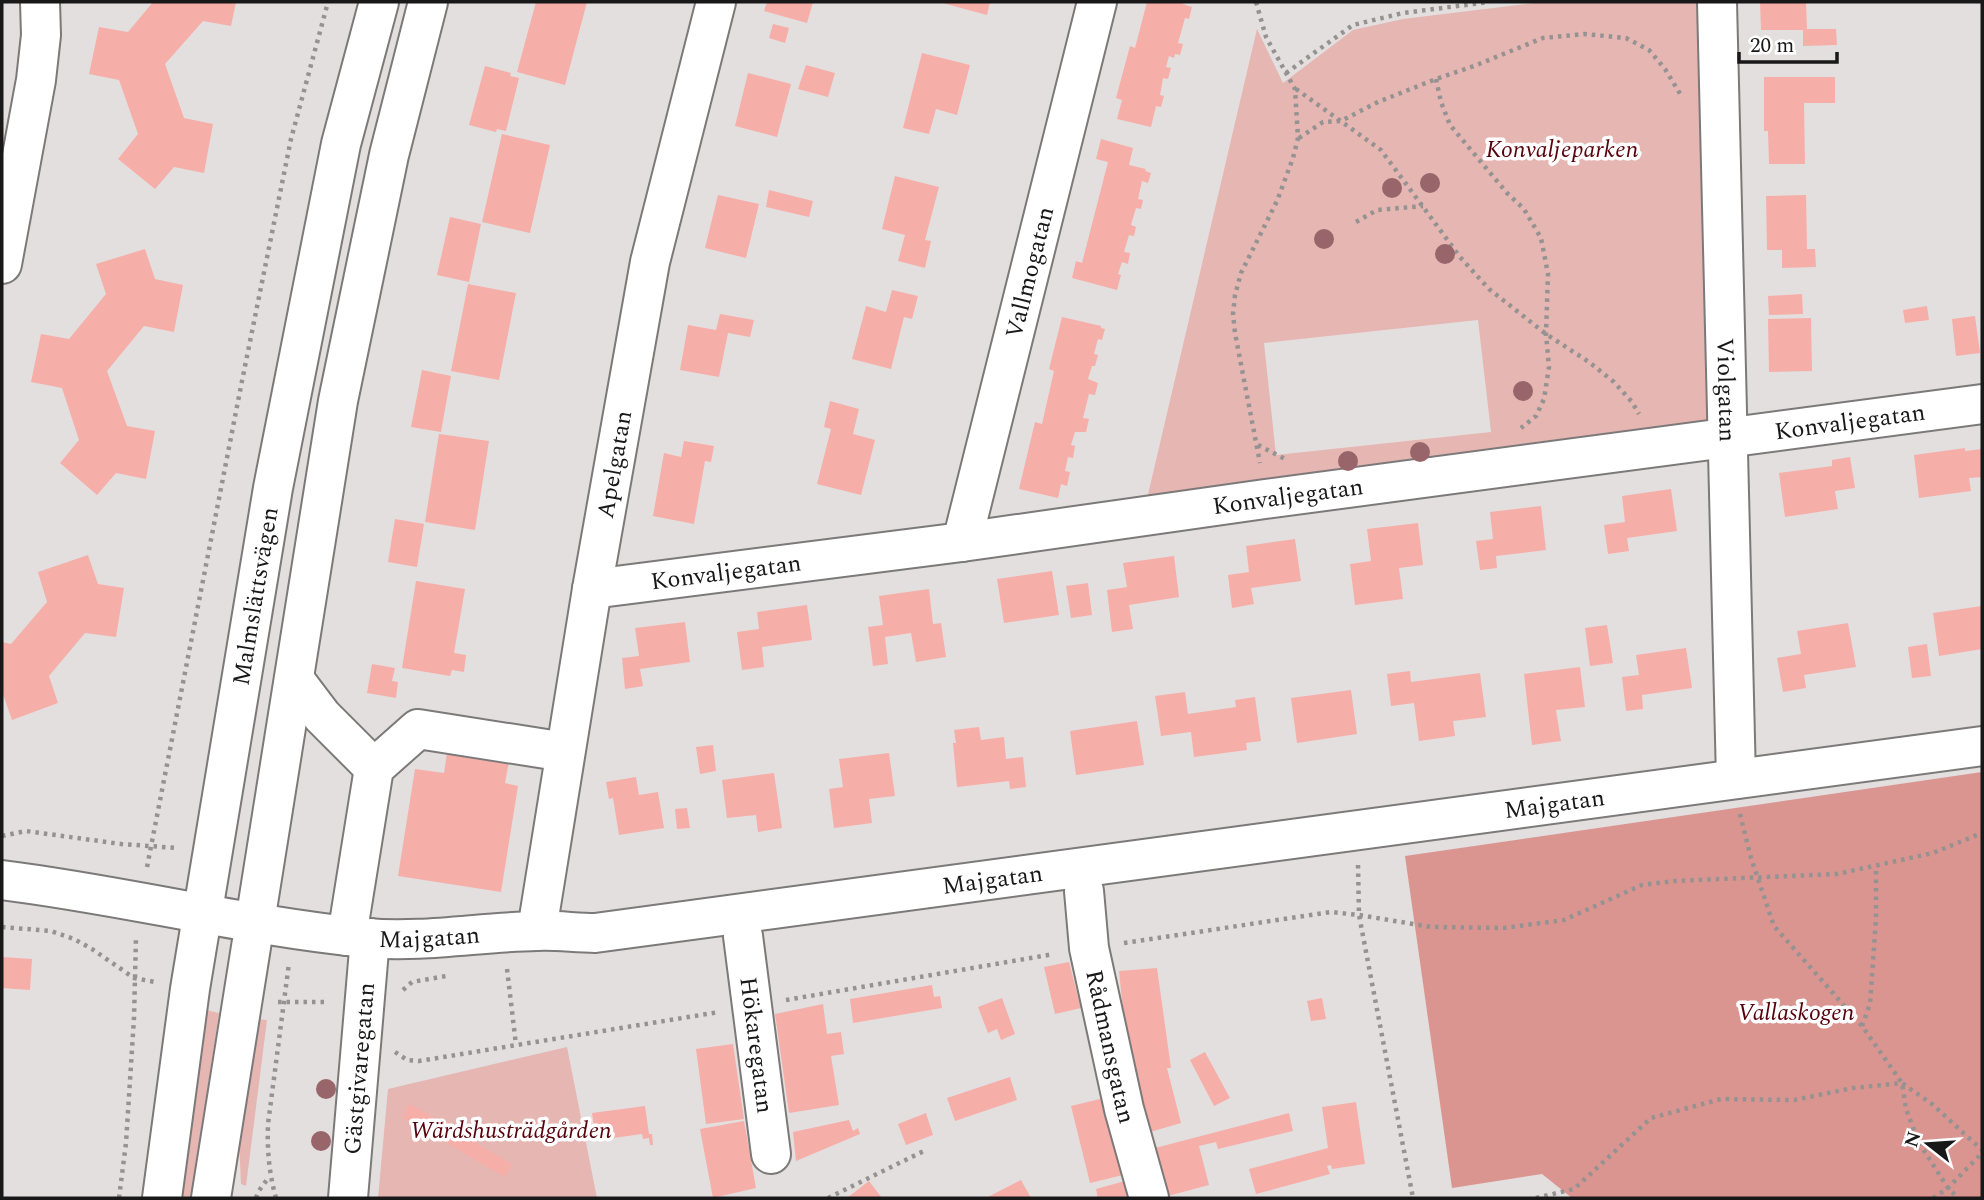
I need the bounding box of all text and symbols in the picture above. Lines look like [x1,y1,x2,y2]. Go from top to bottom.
scale bar [1739,21,1837,65]
text: 20 m [1750,30,1794,62]
park label: Konvaljeparken [1486,132,1639,168]
street label: Vallmogatan [997,203,1064,342]
street label: Violgatan [1706,337,1745,442]
street label: Konvaljegatan [1772,395,1928,450]
street label: Apelgatan [588,408,642,521]
street label: Konvaljegatan [1210,469,1366,525]
street label: Malmslättsvägen [224,504,289,688]
street label: Konvaljegatan [649,546,804,600]
street label: Majgatan [1502,780,1607,829]
street label: Majgatan [940,856,1045,905]
street label: Majgatan [378,917,481,958]
street label: Rådmansgatan [1075,966,1144,1128]
street label: Hökaregatan [729,975,783,1116]
street label: Gästgivaregatan [335,981,385,1156]
park label: Vallaskogen [1738,995,1855,1031]
north arrow [1893,1109,1963,1179]
park label: Wärdshusträdgården [410,1113,612,1149]
text: N [1897,1128,1929,1151]

